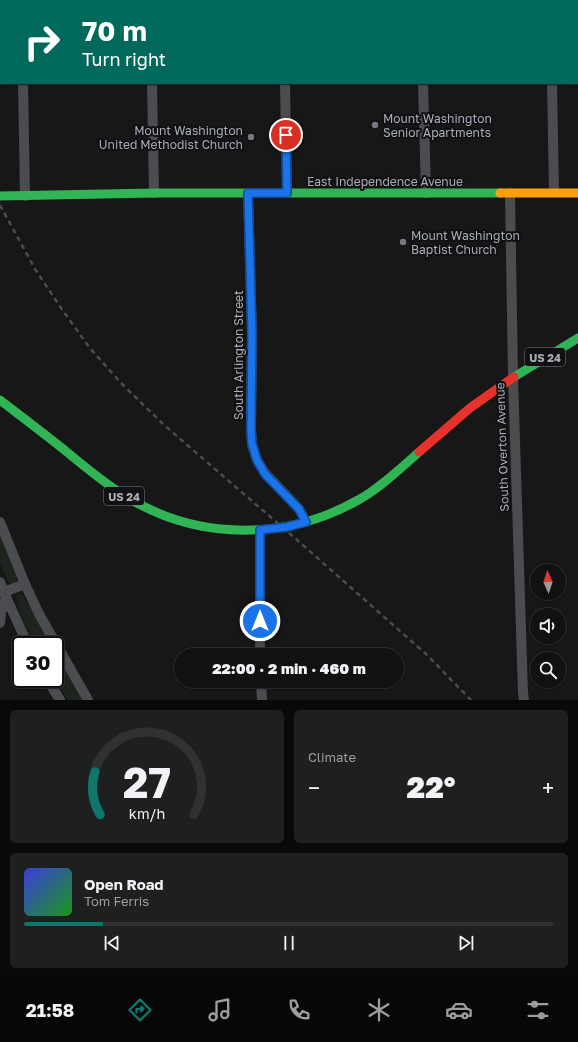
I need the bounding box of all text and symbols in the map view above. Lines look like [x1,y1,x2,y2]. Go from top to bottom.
text: 70 m [82,14,147,47]
icon: right [16,16,68,68]
text: Turn right [82,48,166,70]
place label: Mount Washington Senior Apartments [383,111,492,140]
pin [269,118,303,152]
marker: Mount Washington Senior Apartments [370,120,380,130]
place label: Mount Washington United Methodist Church [99,123,243,152]
icon: arrive [275,124,297,146]
marker: Mount Washington United Methodist Church [246,132,256,142]
street label: East Independence Avenue [307,174,463,189]
place label: Mount Washington Baptist Church [411,228,520,257]
marker: Mount Washington Baptist Church [398,237,408,247]
street label: South Arlington Street [231,290,246,420]
road number: US 24 [525,348,565,366]
street label: South Overton Avenue [492,382,512,512]
road number: US 24 [104,487,144,505]
north arrow [530,564,566,600]
map controls [530,564,566,688]
position arrow [239,600,281,642]
button: sound [530,608,566,644]
speed limit sign: 30 [12,636,64,688]
button: search [530,652,566,688]
text: 22:00 · 2 min · 460 m [212,659,366,677]
text: Climate [308,749,356,765]
text: 27 [123,756,171,806]
text: 22° [407,769,455,805]
text: − [308,774,320,801]
text: + [542,774,554,801]
text: km/h [129,804,165,821]
text: Open Road [84,875,164,893]
text: Tom Ferris [84,893,149,909]
icon: previous [101,932,123,954]
icon: pause [278,932,300,954]
icon: next [455,932,477,954]
icon: directions [126,996,154,1024]
icon: music [206,996,234,1024]
icon: phone [285,996,313,1024]
icon: climate [365,996,393,1024]
icon: car [445,996,473,1024]
icon: filters [524,996,552,1024]
text: 21:58 [26,999,74,1021]

